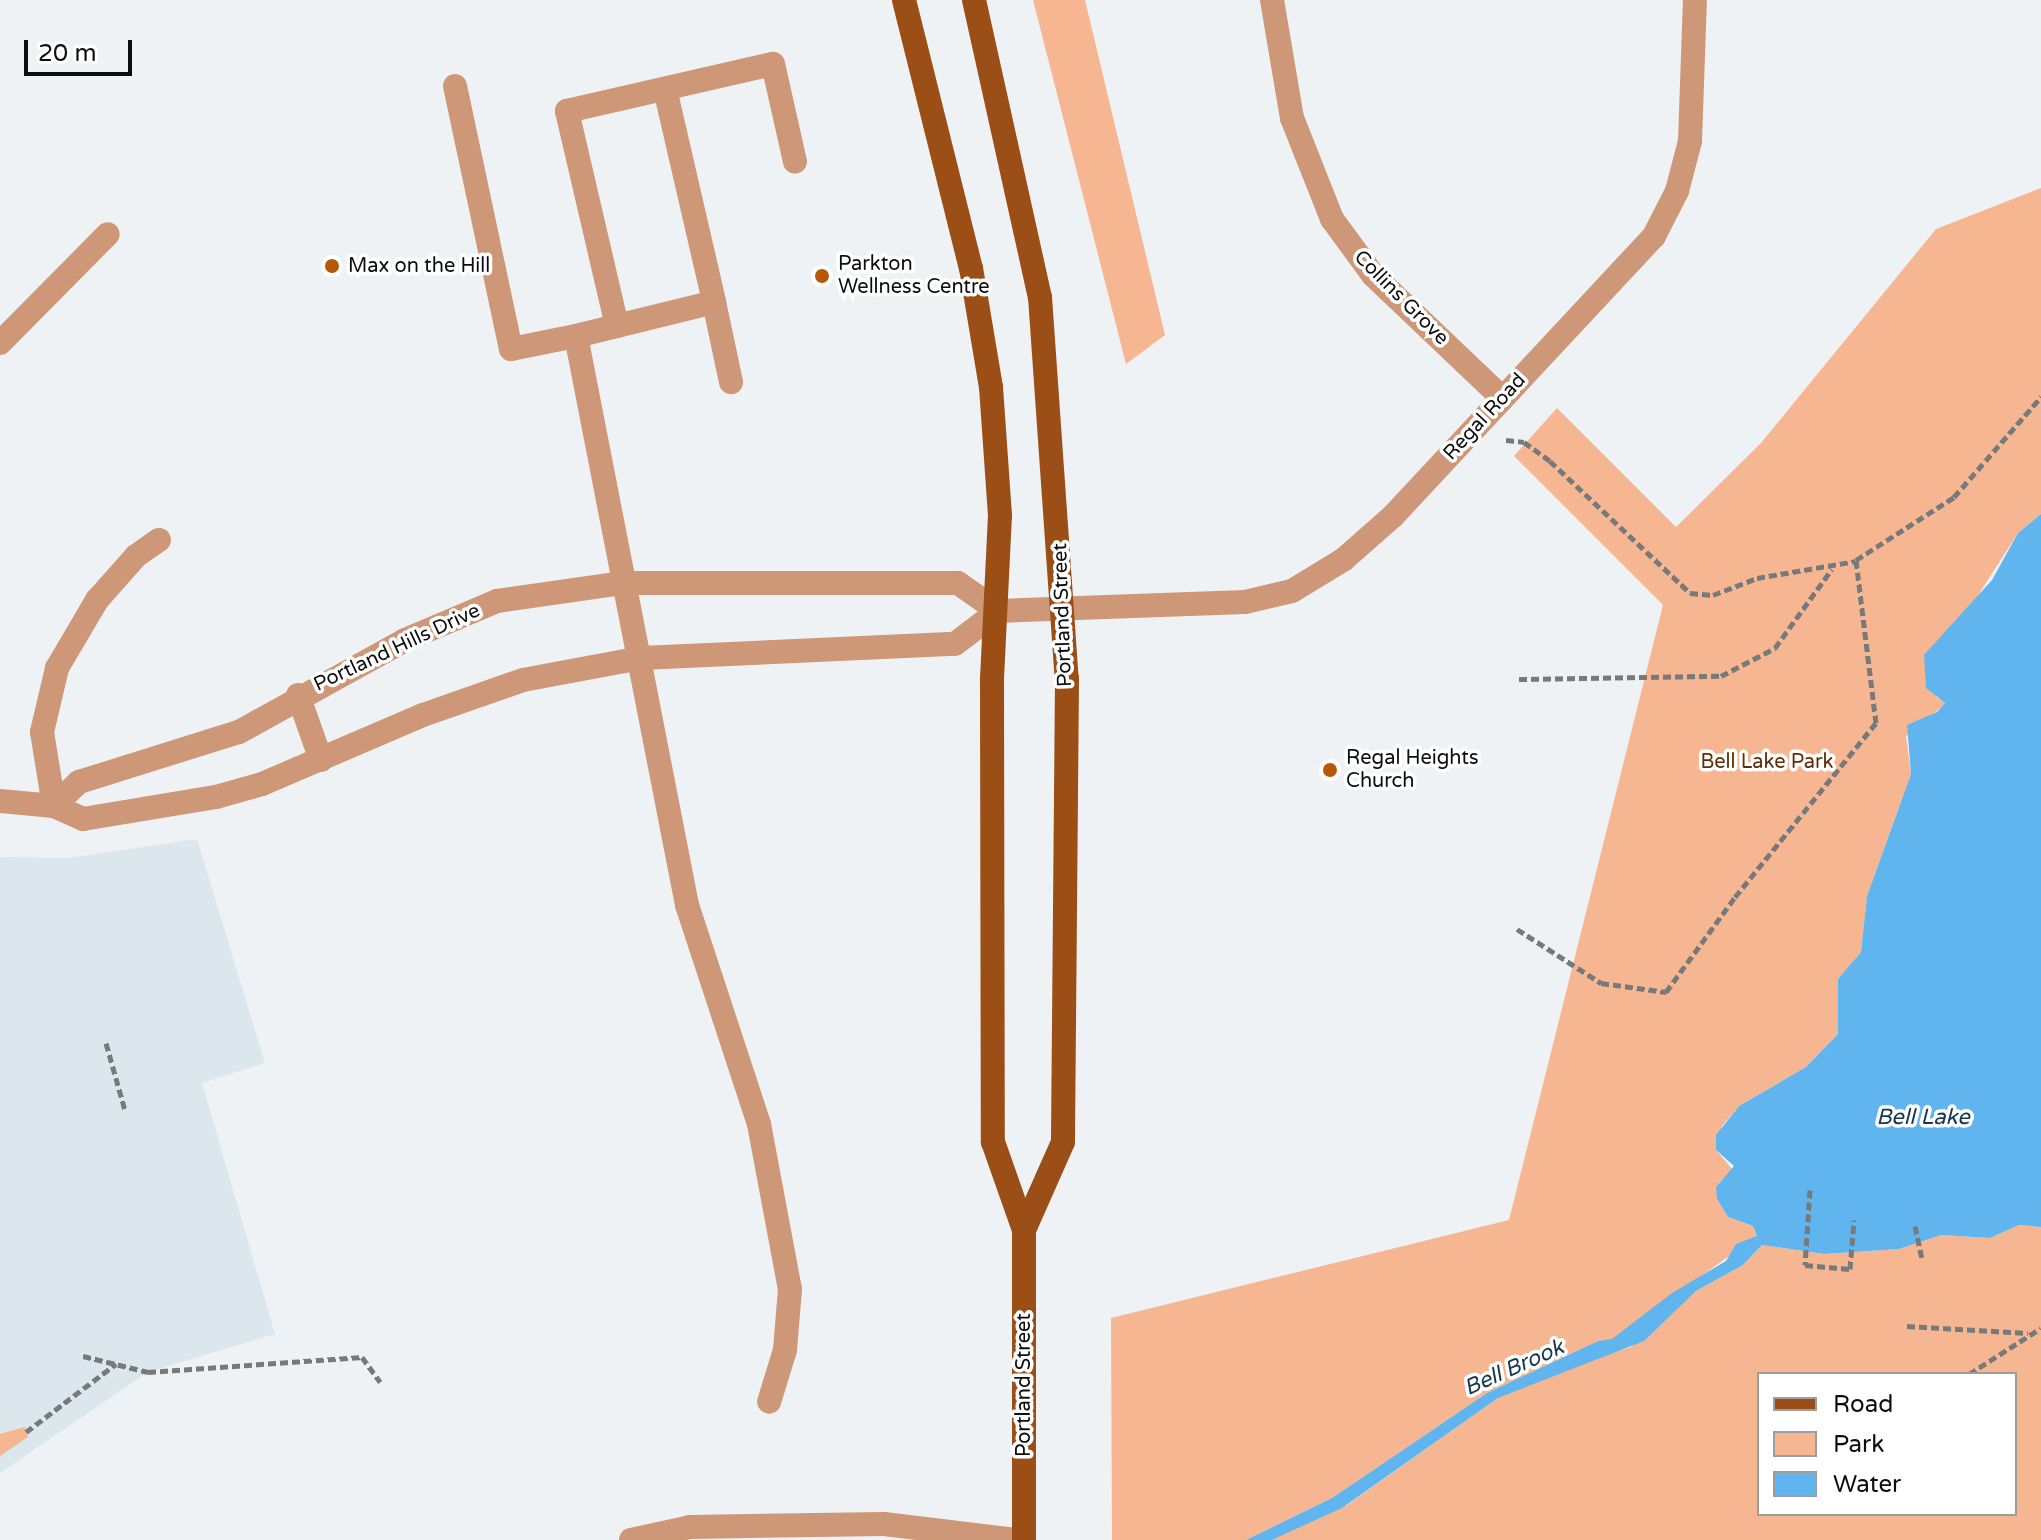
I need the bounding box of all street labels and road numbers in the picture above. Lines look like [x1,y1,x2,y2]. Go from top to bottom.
street label: Collins Grove [1349,246,1453,350]
street label: Regal Road [1439,369,1531,465]
street label: Portland Street [1048,543,1078,687]
street label: Portland Hills Drive [310,599,484,697]
street label: Portland Street [1012,1313,1036,1457]

